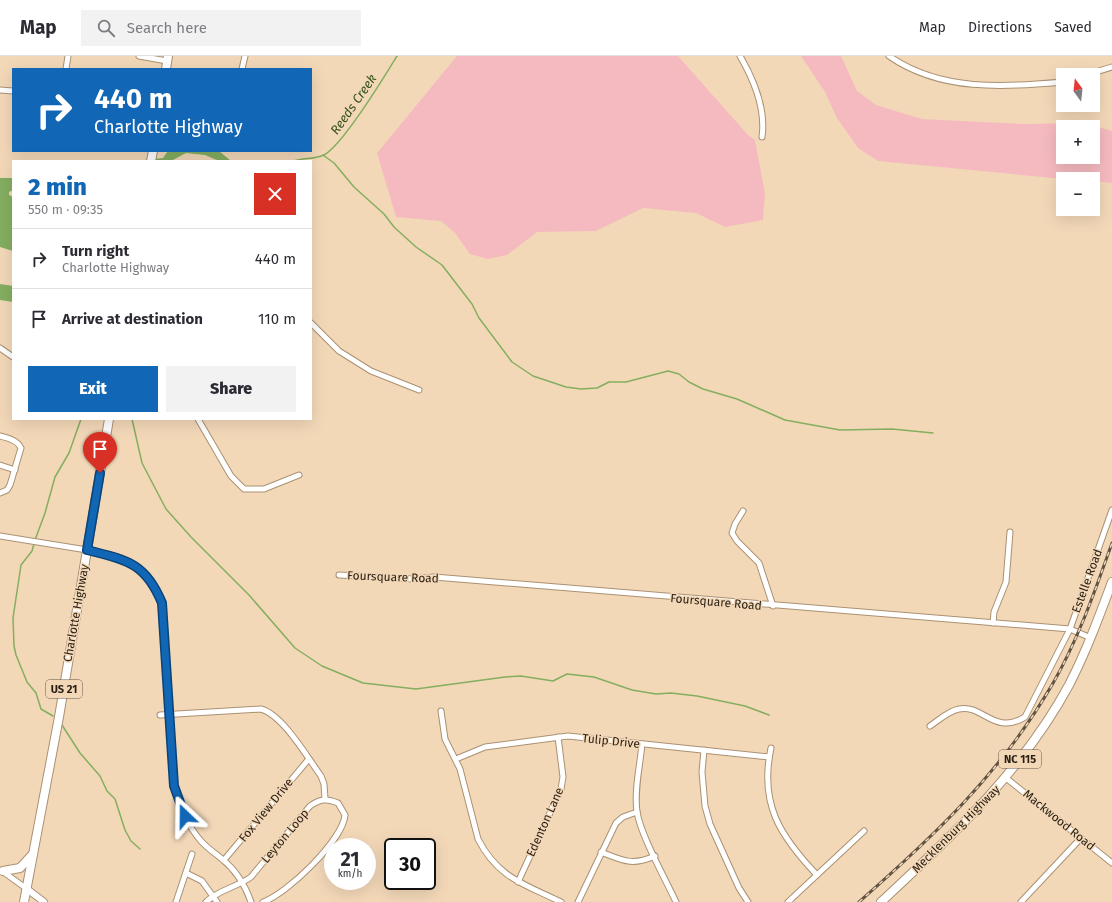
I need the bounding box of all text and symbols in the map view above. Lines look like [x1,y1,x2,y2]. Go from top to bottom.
search box [81,10,361,46]
text: Map [20,16,57,39]
icon: search [95,17,117,39]
text: Search here [127,19,207,37]
text: Map [919,19,946,36]
text: Directions [968,19,1032,36]
text: Saved [1054,19,1092,36]
north arrow [1056,68,1100,112]
map controls [1056,68,1100,216]
water label: Reeds Creek [327,71,380,137]
text: 440 m [94,82,172,115]
icon: right [28,84,80,136]
text: Charlotte Highway [94,116,242,138]
button: + [1056,120,1100,164]
button: − [1056,172,1100,216]
text: 2 min [28,173,87,201]
button: close [254,173,296,215]
text: 550 m · 09:35 [28,202,103,217]
text: Turn right [62,242,129,260]
icon: right [28,248,50,270]
text: 440 m [255,250,296,268]
text: Charlotte Highway [62,260,169,275]
icon: arrive [28,308,50,330]
text: Arrive at destination [62,310,203,328]
text: 110 m [258,310,296,328]
button: Exit [28,366,158,412]
button: Share [166,366,296,412]
pin [83,432,117,473]
icon: arrive [89,438,111,460]
street label: Estelle Road [1069,547,1105,615]
street label: Charlotte Highway [61,563,92,663]
street label: Foursquare Road [347,568,439,586]
street label: Foursquare Road [670,591,762,613]
road number: US 21 [46,680,82,698]
street label: Tulip Drive [581,731,641,751]
road number: NC 115 [999,750,1041,768]
street label: Fox View Drive [236,775,296,845]
street label: Mecklenburg Highway [909,782,1003,876]
street label: Edenton Lane [524,785,566,859]
street label: Mackwood Road [1020,787,1098,853]
position arrow [164,795,206,837]
street label: Leyton Loop [258,806,312,866]
speed limit sign: 30 [384,838,436,890]
text: 21 [340,847,360,871]
text: km/h [338,868,362,880]

